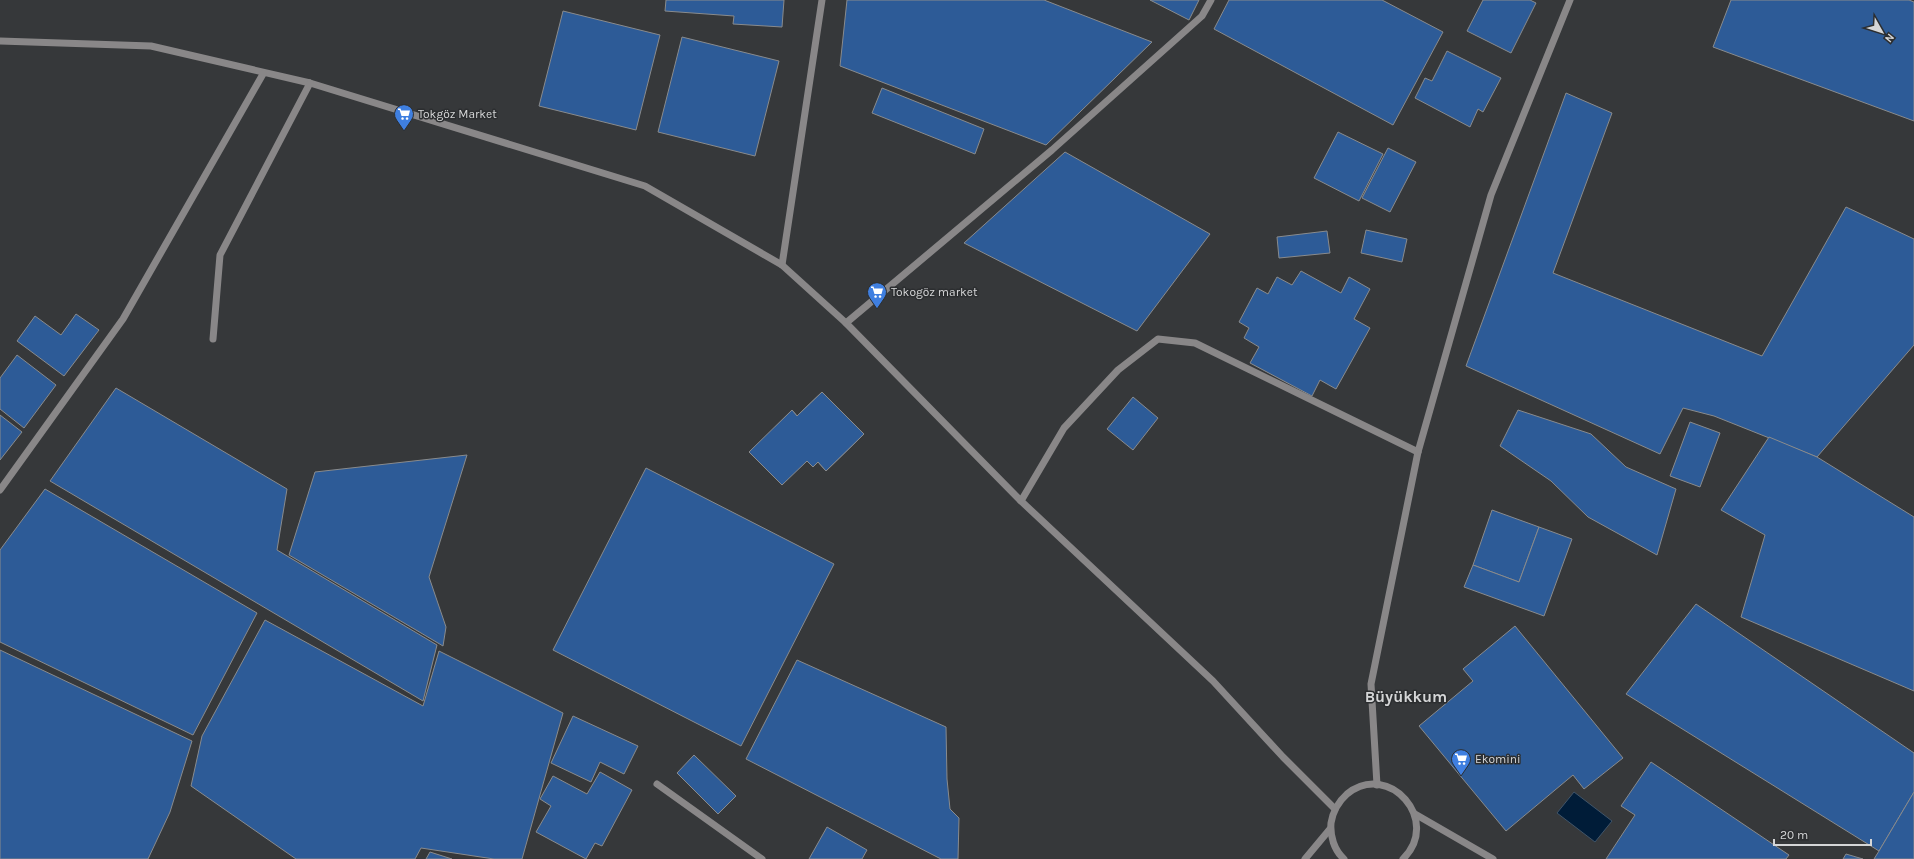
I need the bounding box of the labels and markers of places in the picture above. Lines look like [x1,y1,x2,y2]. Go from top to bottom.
supermarket icon: Tokgöz Market [393,103,415,131]
place label: Tokgöz Market [418,107,497,121]
supermarket icon: Tokogöz market [866,281,888,309]
place label: Tokogöz market [891,285,978,299]
supermarket icon: Ekomini [1450,748,1472,776]
place label: Ekomini [1475,752,1521,766]

